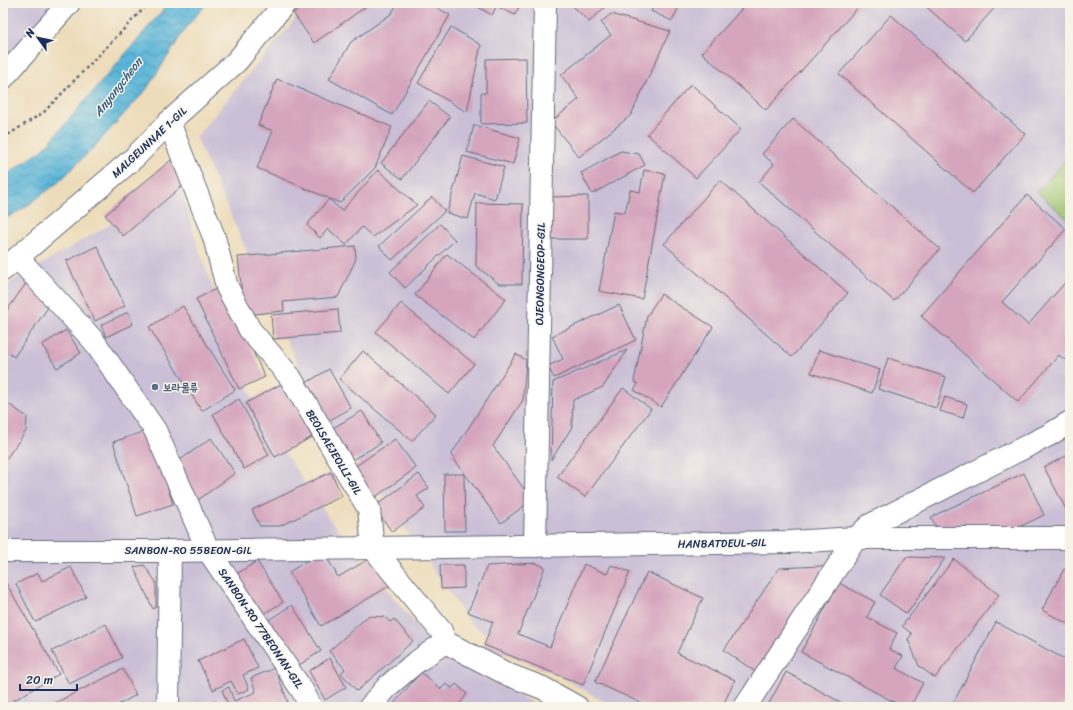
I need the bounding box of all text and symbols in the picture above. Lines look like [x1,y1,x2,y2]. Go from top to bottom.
north arrow [18,18,58,58]
text: N [19,24,40,42]
water label: Anyangcheon [87,51,149,122]
street label: MALGEUNNAE 1-GIL [107,101,192,183]
street label: OJEONGONGEOP-GIL [530,223,551,325]
place label: 보라물류 [163,378,199,397]
marker: 보라물류 [150,382,160,392]
street label: BEOLSAEJEOLLI-GIL [300,406,367,499]
street label: HANBATDEUL-GIL [678,533,766,554]
street label: SANBON-RO 55BEON-GIL [124,541,253,560]
street label: SANBON-RO 77BEONAN-GIL [213,564,309,693]
scale bar [20,666,77,692]
text: 20 m [26,669,53,691]

